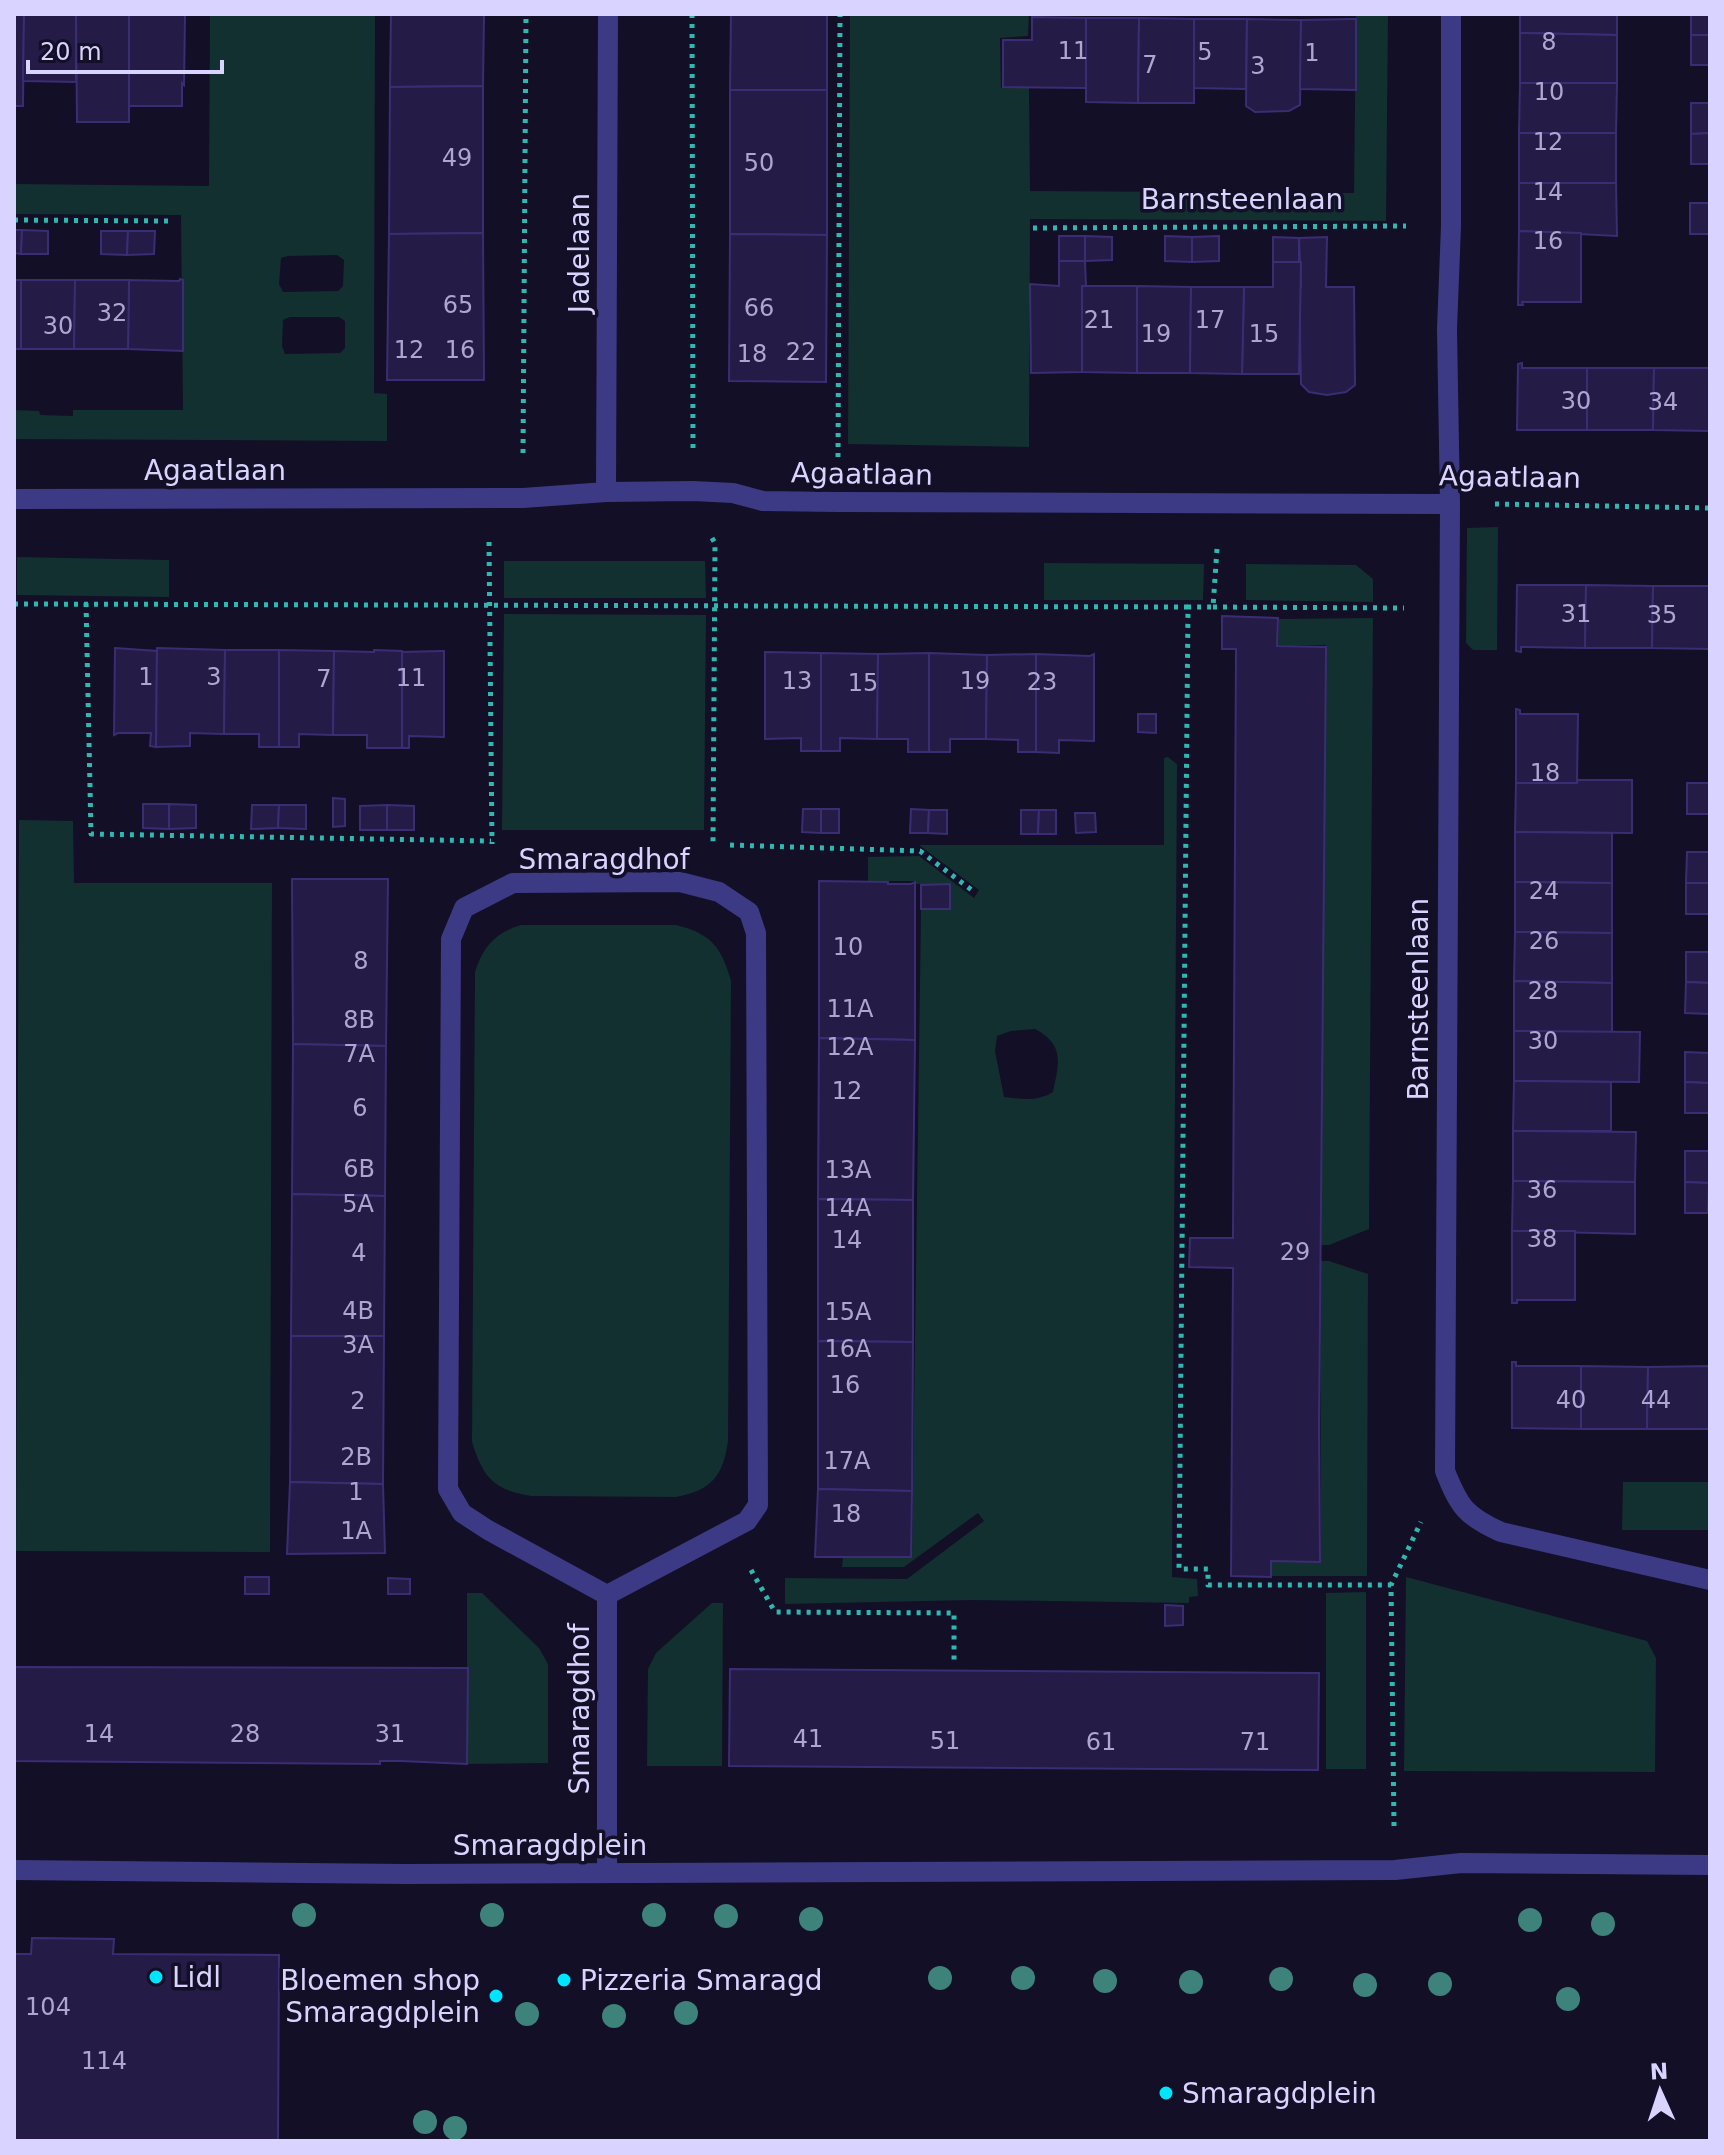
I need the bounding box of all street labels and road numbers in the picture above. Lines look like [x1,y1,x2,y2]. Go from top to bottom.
street label: Barnsteenlaan [1141,183,1343,216]
street label: Jadelaan [563,193,596,315]
street label: Agaatlaan [144,454,286,487]
street label: Agaatlaan [791,456,933,492]
street label: Agaatlaan [1439,459,1581,495]
street label: Smaragdhof [518,843,691,876]
street label: Barnsteenlaan [1402,898,1435,1100]
street label: Smaragdhof [563,1622,596,1795]
street label: Smaragdplein [453,1829,647,1862]

